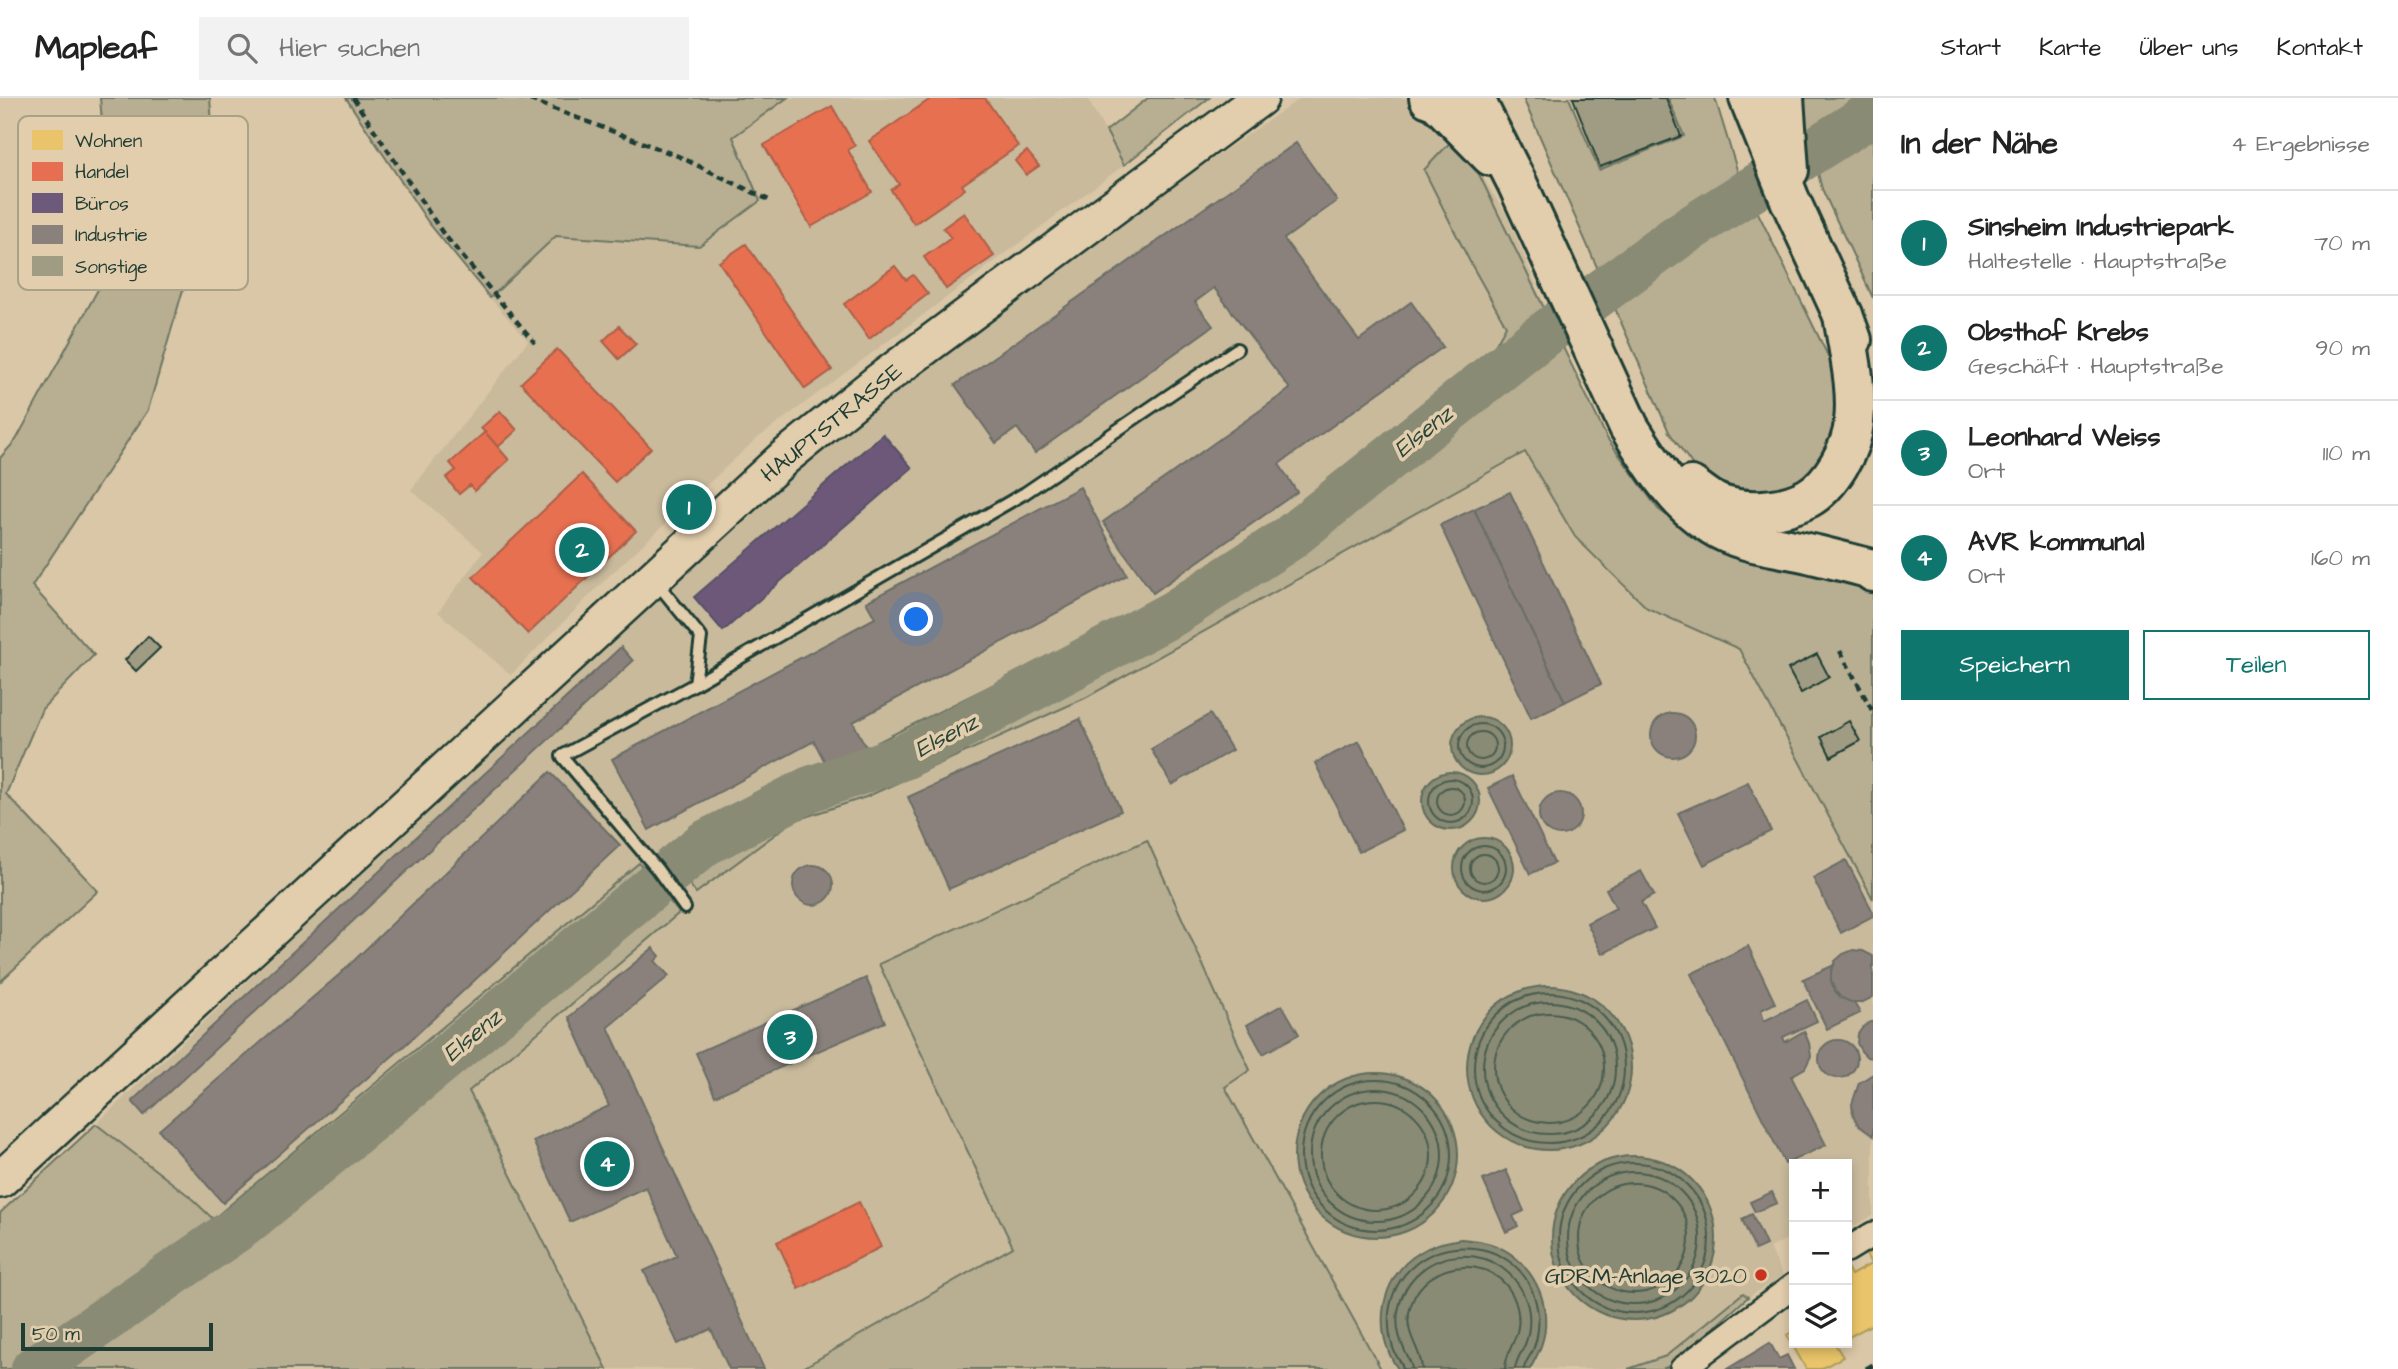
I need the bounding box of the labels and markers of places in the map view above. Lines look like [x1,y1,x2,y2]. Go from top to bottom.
pin: 1 [666,481,712,533]
pin: 2 [559,524,605,576]
pin: 3 [767,1011,813,1063]
pin: 4 [584,1138,630,1190]
place label: GDRM-Anlage 3020 [1545,1260,1747,1293]
marker: GDRM-Anlage 3020 [1753,1267,1769,1283]

